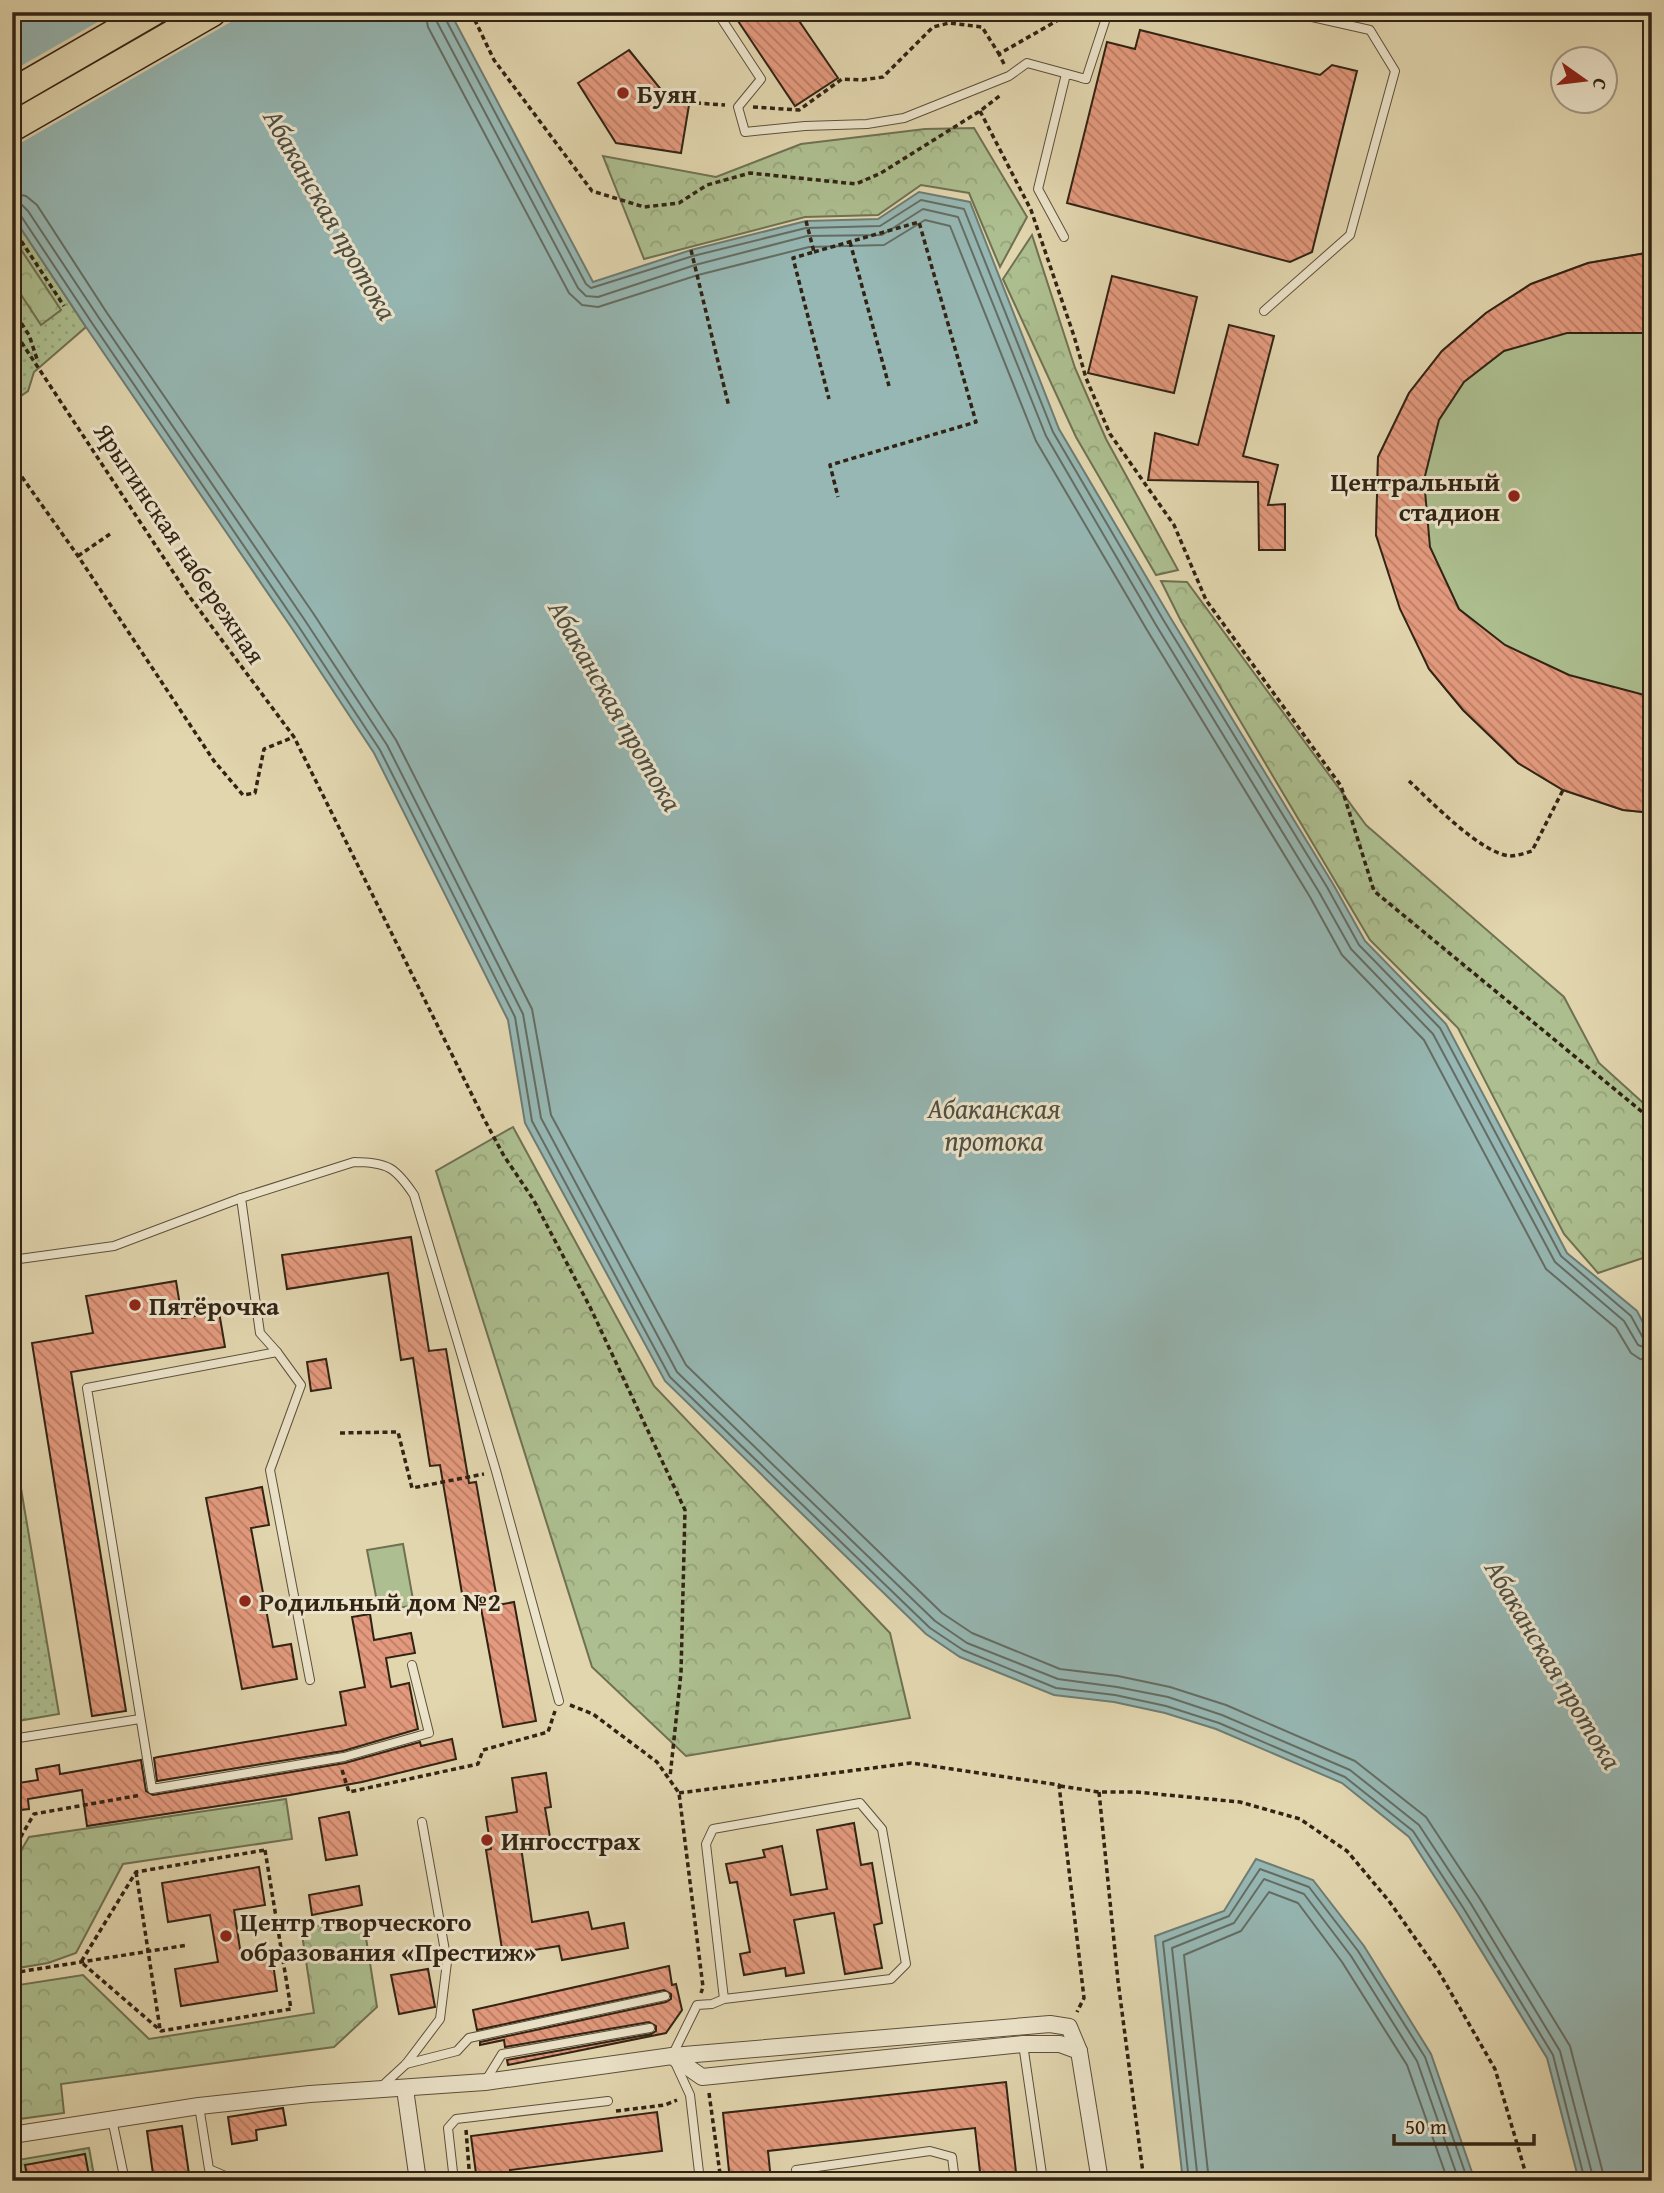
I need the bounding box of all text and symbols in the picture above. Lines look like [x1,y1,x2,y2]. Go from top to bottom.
north arrow [1548,46,1618,116]
place label: Буян [637,74,697,113]
text: С [1586,76,1615,93]
marker: Буян [615,85,631,101]
water label: Абаканская протока [253,100,408,327]
street label: Ярыгинская набережная [84,413,276,672]
place label: Центральный стадион [1330,462,1500,531]
marker: Центральный стадион [1506,488,1522,504]
water label: Абаканская протока [538,591,693,818]
water label: Абаканская протока [926,1087,1061,1160]
place label: Пятёрочка [149,1286,280,1325]
marker: Пятёрочка [127,1297,143,1313]
water label: Абаканская протока [1475,1551,1633,1777]
place label: Родильный дом №2 [259,1582,501,1621]
marker: Родильный дом №2 [237,1593,253,1609]
place label: Ингосстрах [501,1821,641,1860]
marker: Ингосстрах [479,1832,495,1848]
place label: Центр творческого образования «Престиж» [240,1902,536,1971]
marker: Центр творческого образования «Престиж» [218,1928,234,1944]
scale bar [1394,2102,1534,2146]
text: 50 m [1405,2111,1447,2142]

